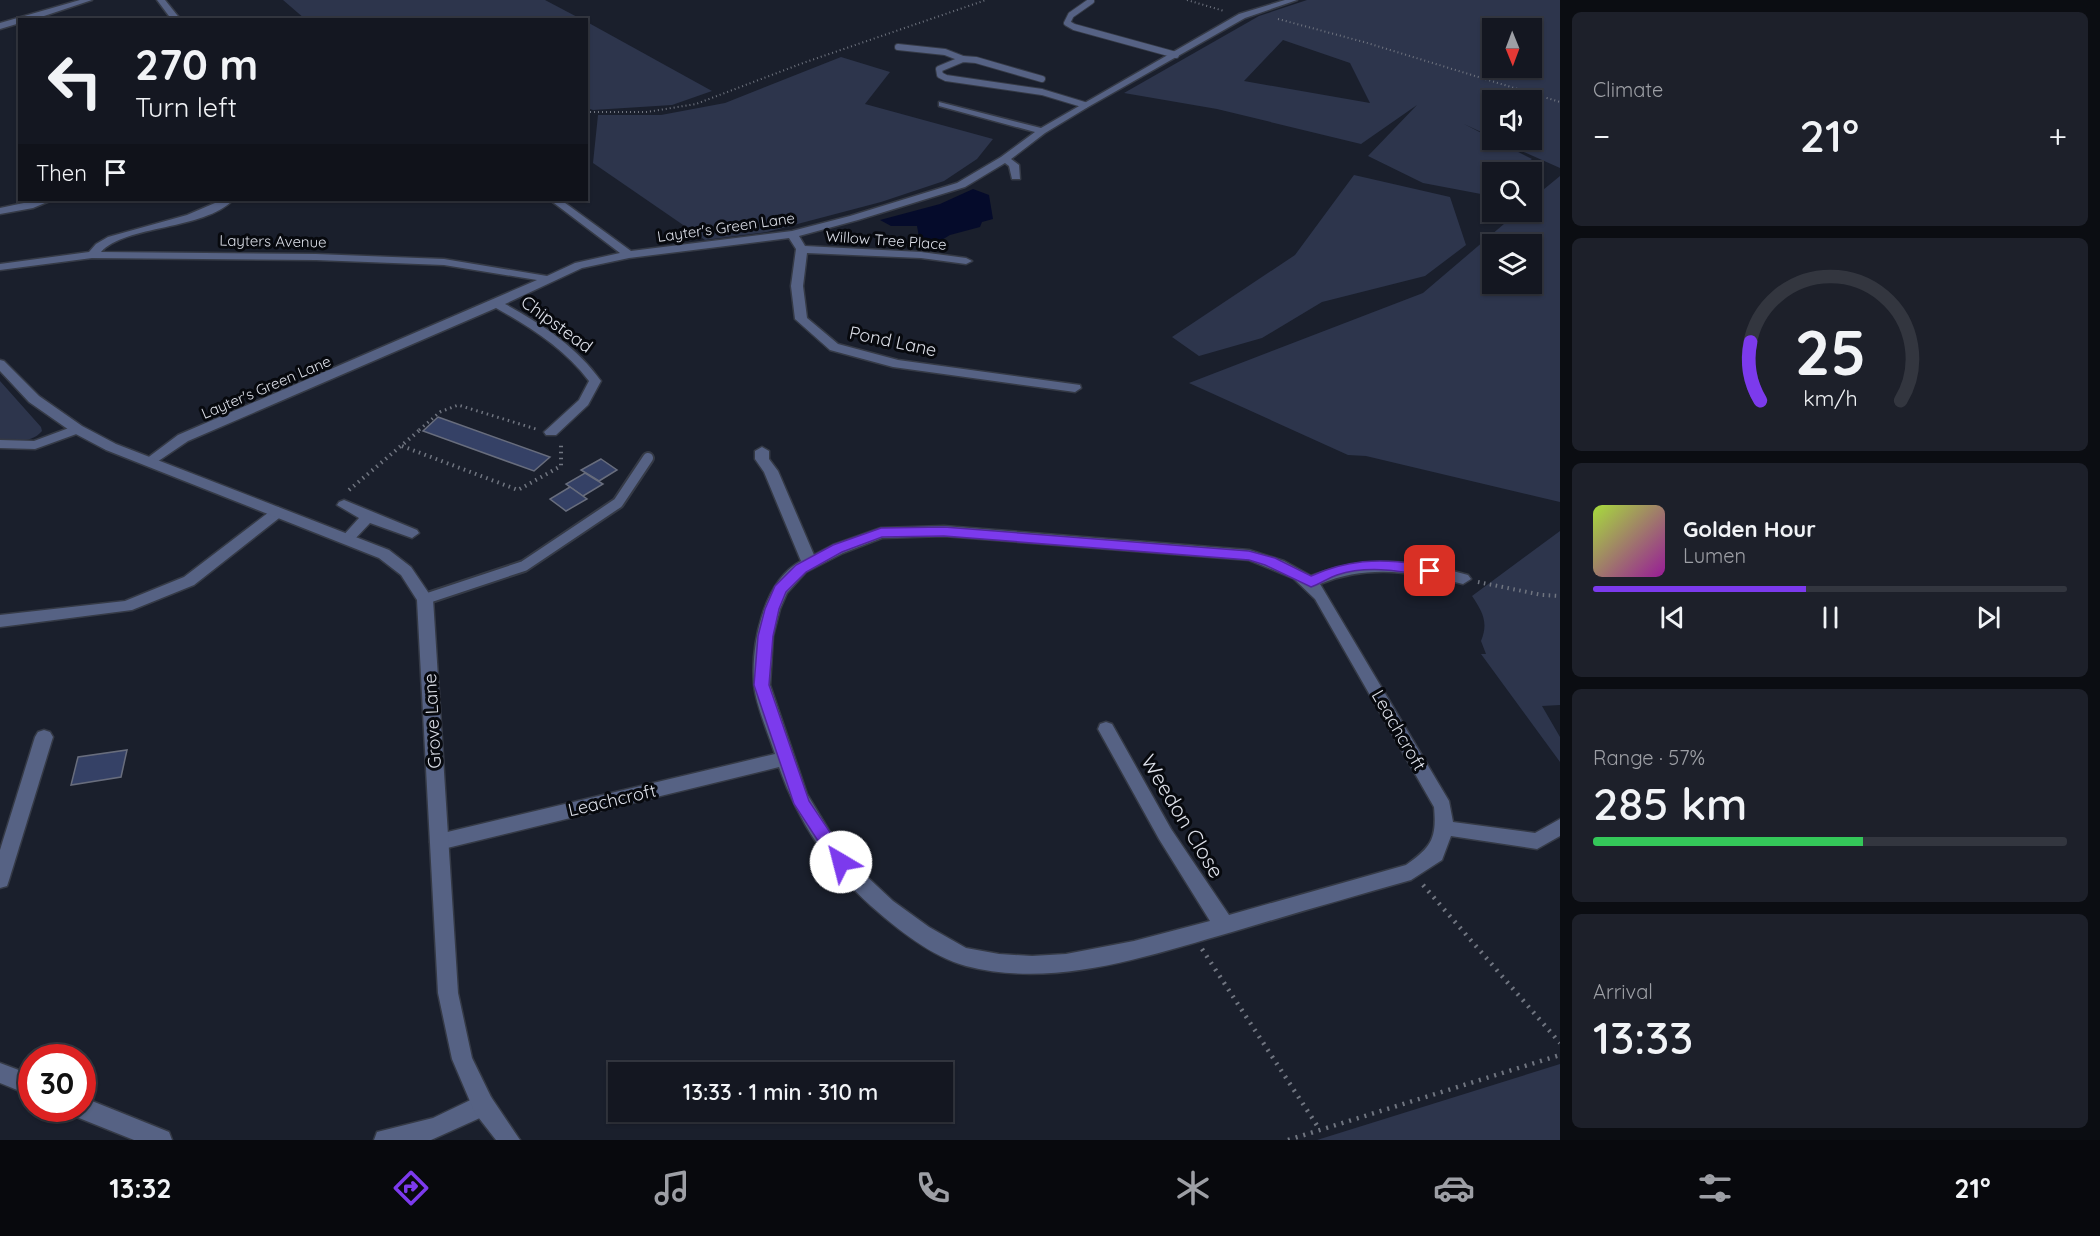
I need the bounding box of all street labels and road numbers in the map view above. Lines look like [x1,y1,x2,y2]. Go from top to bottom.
street label: Layter's Green Lane [656,208,796,246]
street label: Willow Tree Place [825,226,947,254]
street label: Layters Avenue [219,231,327,251]
street label: Chipstead [517,290,597,358]
street label: Pond Lane [847,321,939,361]
street label: Layter's Green Lane [198,351,334,423]
street label: Grove Lane [418,673,446,769]
street label: Leachcroft [1367,685,1431,775]
street label: Weedon Close [1136,749,1230,883]
street label: Leachcroft [566,779,658,821]

